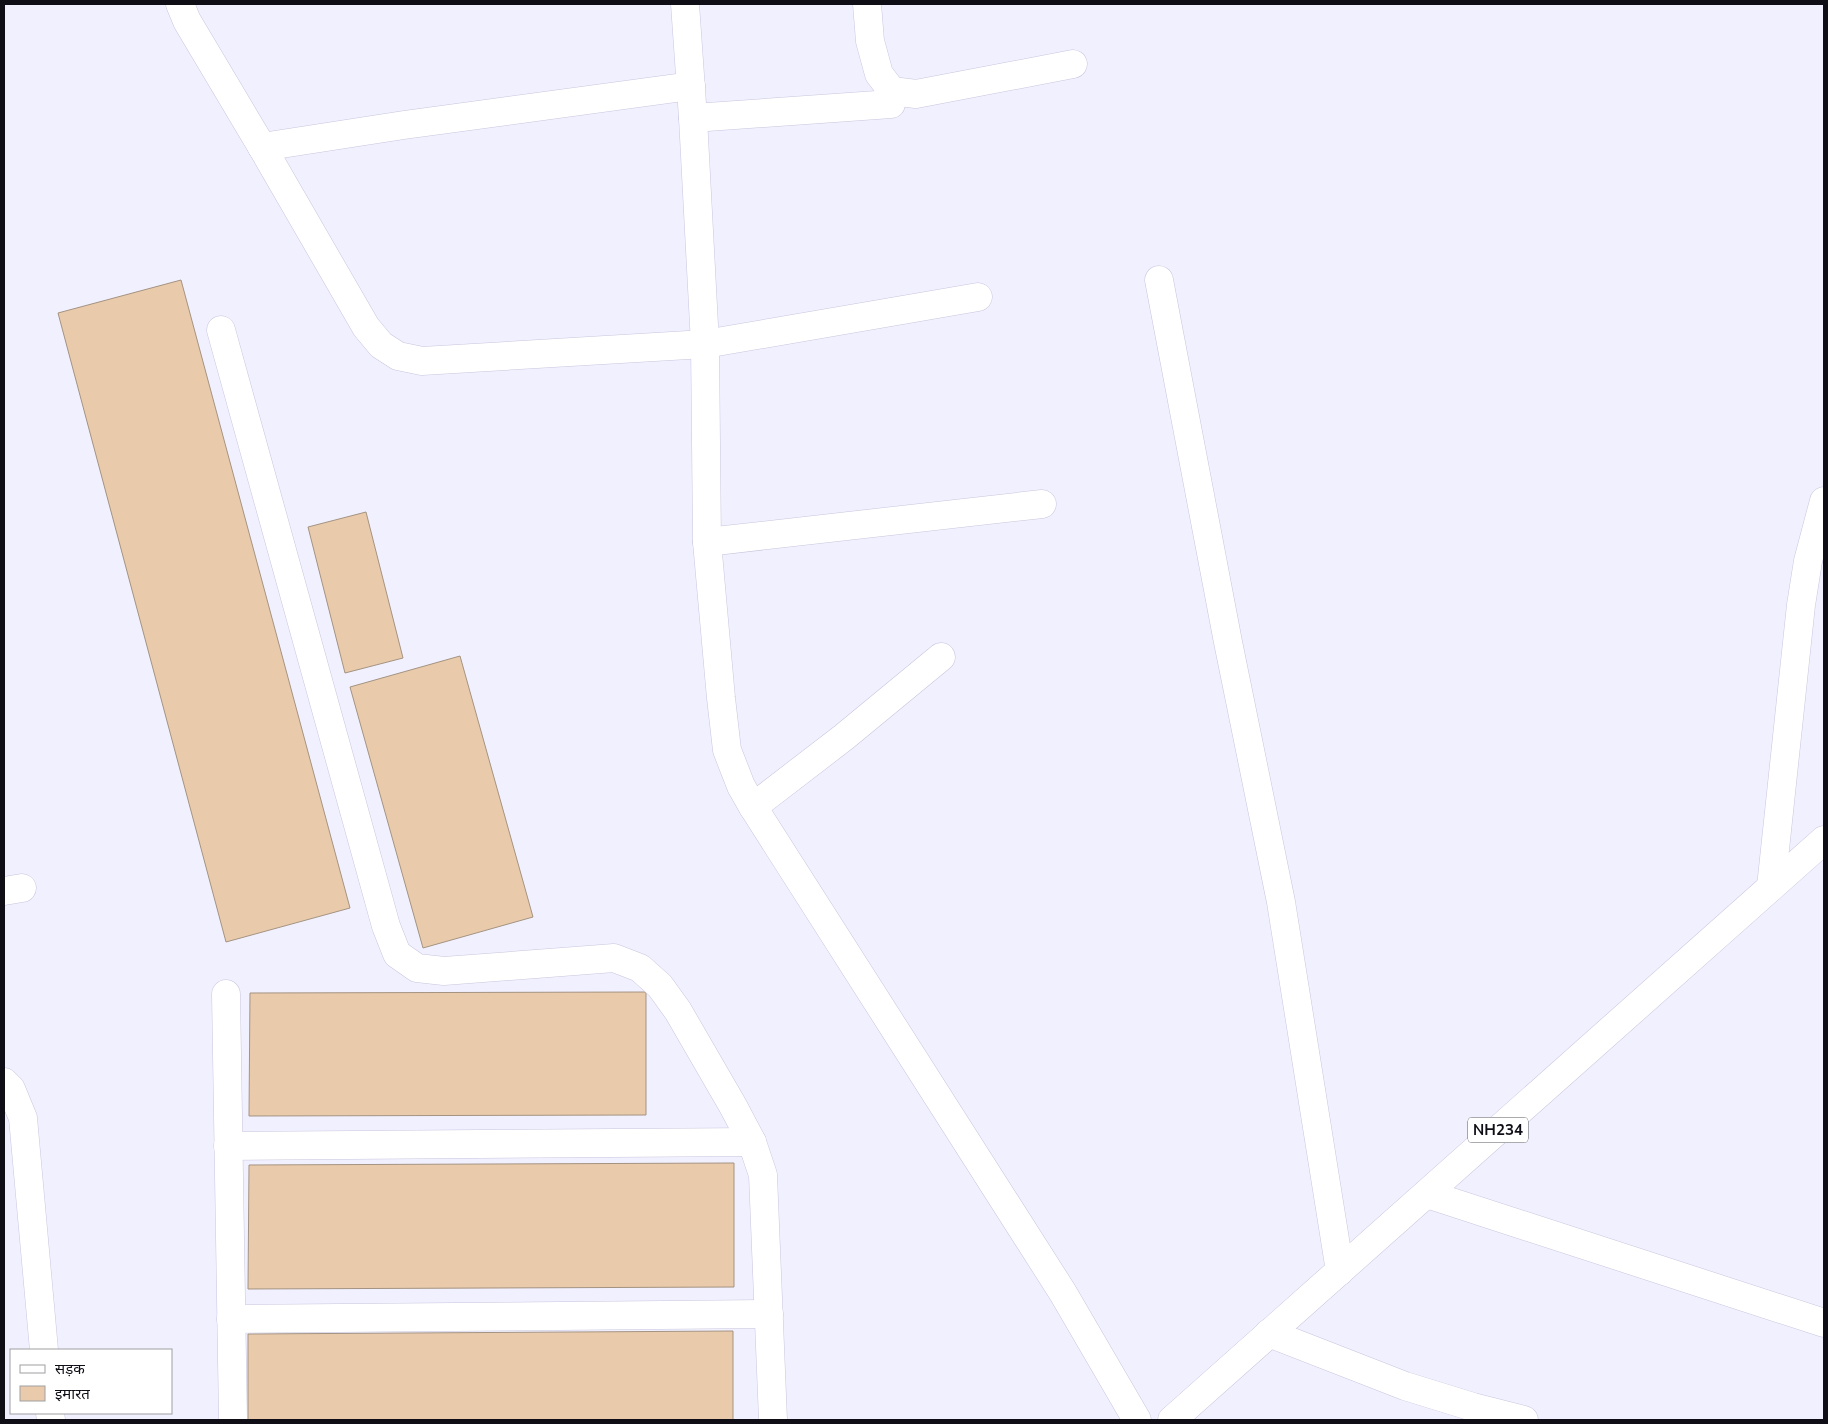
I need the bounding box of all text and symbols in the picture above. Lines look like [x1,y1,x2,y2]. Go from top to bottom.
road number: NH234 [1468,1118,1528,1142]
legend [10,1349,172,1414]
text: सड़क [55,1359,85,1379]
text: इमारत [55,1384,90,1404]

